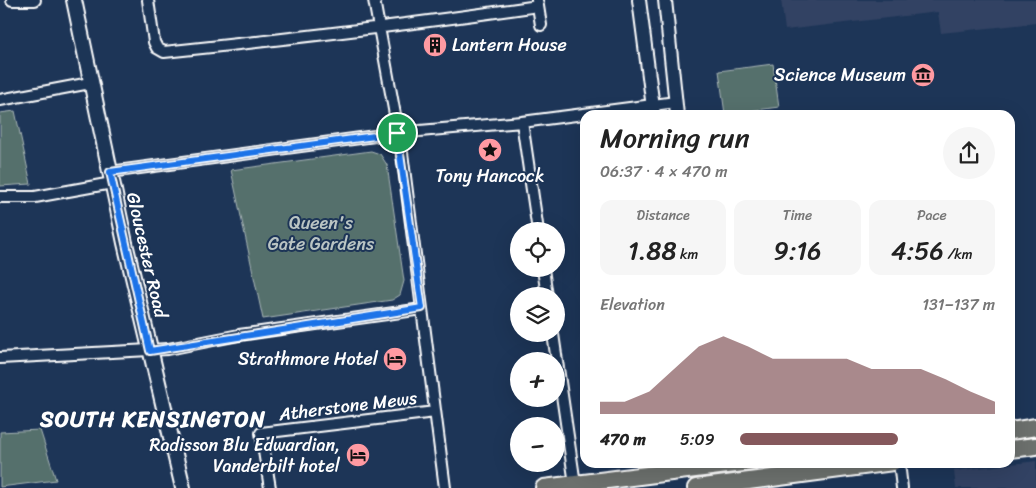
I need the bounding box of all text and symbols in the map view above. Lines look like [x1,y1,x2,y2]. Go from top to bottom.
place label: Lantern House [452,29,567,61]
building icon: Lantern House [422,32,448,58]
place label: Science Museum [774,59,906,91]
museum icon: Science Museum [910,62,936,88]
pin [376,112,418,154]
text: Morning run [600,113,750,162]
icon: arrive [383,119,411,147]
button: share [943,127,995,179]
place icon: Tony Hancock [477,137,503,163]
text: 06:37 · 4 × 470 m [600,157,727,186]
place label: Tony Hancock [435,160,545,192]
street label: Gloucester Road [117,189,177,322]
text: Distance [637,203,690,228]
text: Time [783,203,812,228]
text: Pace [917,203,947,228]
park label: Queen's Gate Gardens [268,207,375,260]
map controls [510,222,565,472]
button: locate [510,222,565,277]
text: 1.88 [628,228,676,273]
text: 9:16 [774,228,821,273]
text: 4:56 [891,228,944,273]
text: km [676,242,698,267]
text: /km [944,242,973,267]
button: layers [510,287,565,342]
text: Elevation [600,290,665,319]
text: 131–137 m [922,290,995,319]
place label: Strathmore Hotel [238,343,379,375]
hotel icon: Strathmore Hotel [382,346,408,372]
button: + [510,352,565,407]
street label: Atherstone Mews [276,382,420,430]
district label: SOUTH KENSINGTON [39,400,266,439]
button: − [510,417,565,472]
text: 470 m [600,425,646,454]
text: 5:09 [680,425,715,454]
place label: Radisson Blu Edwardian, Vanderbilt hotel [149,429,341,482]
hotel icon: Radisson Blu Edwardian, Vanderbilt hotel [345,442,371,468]

